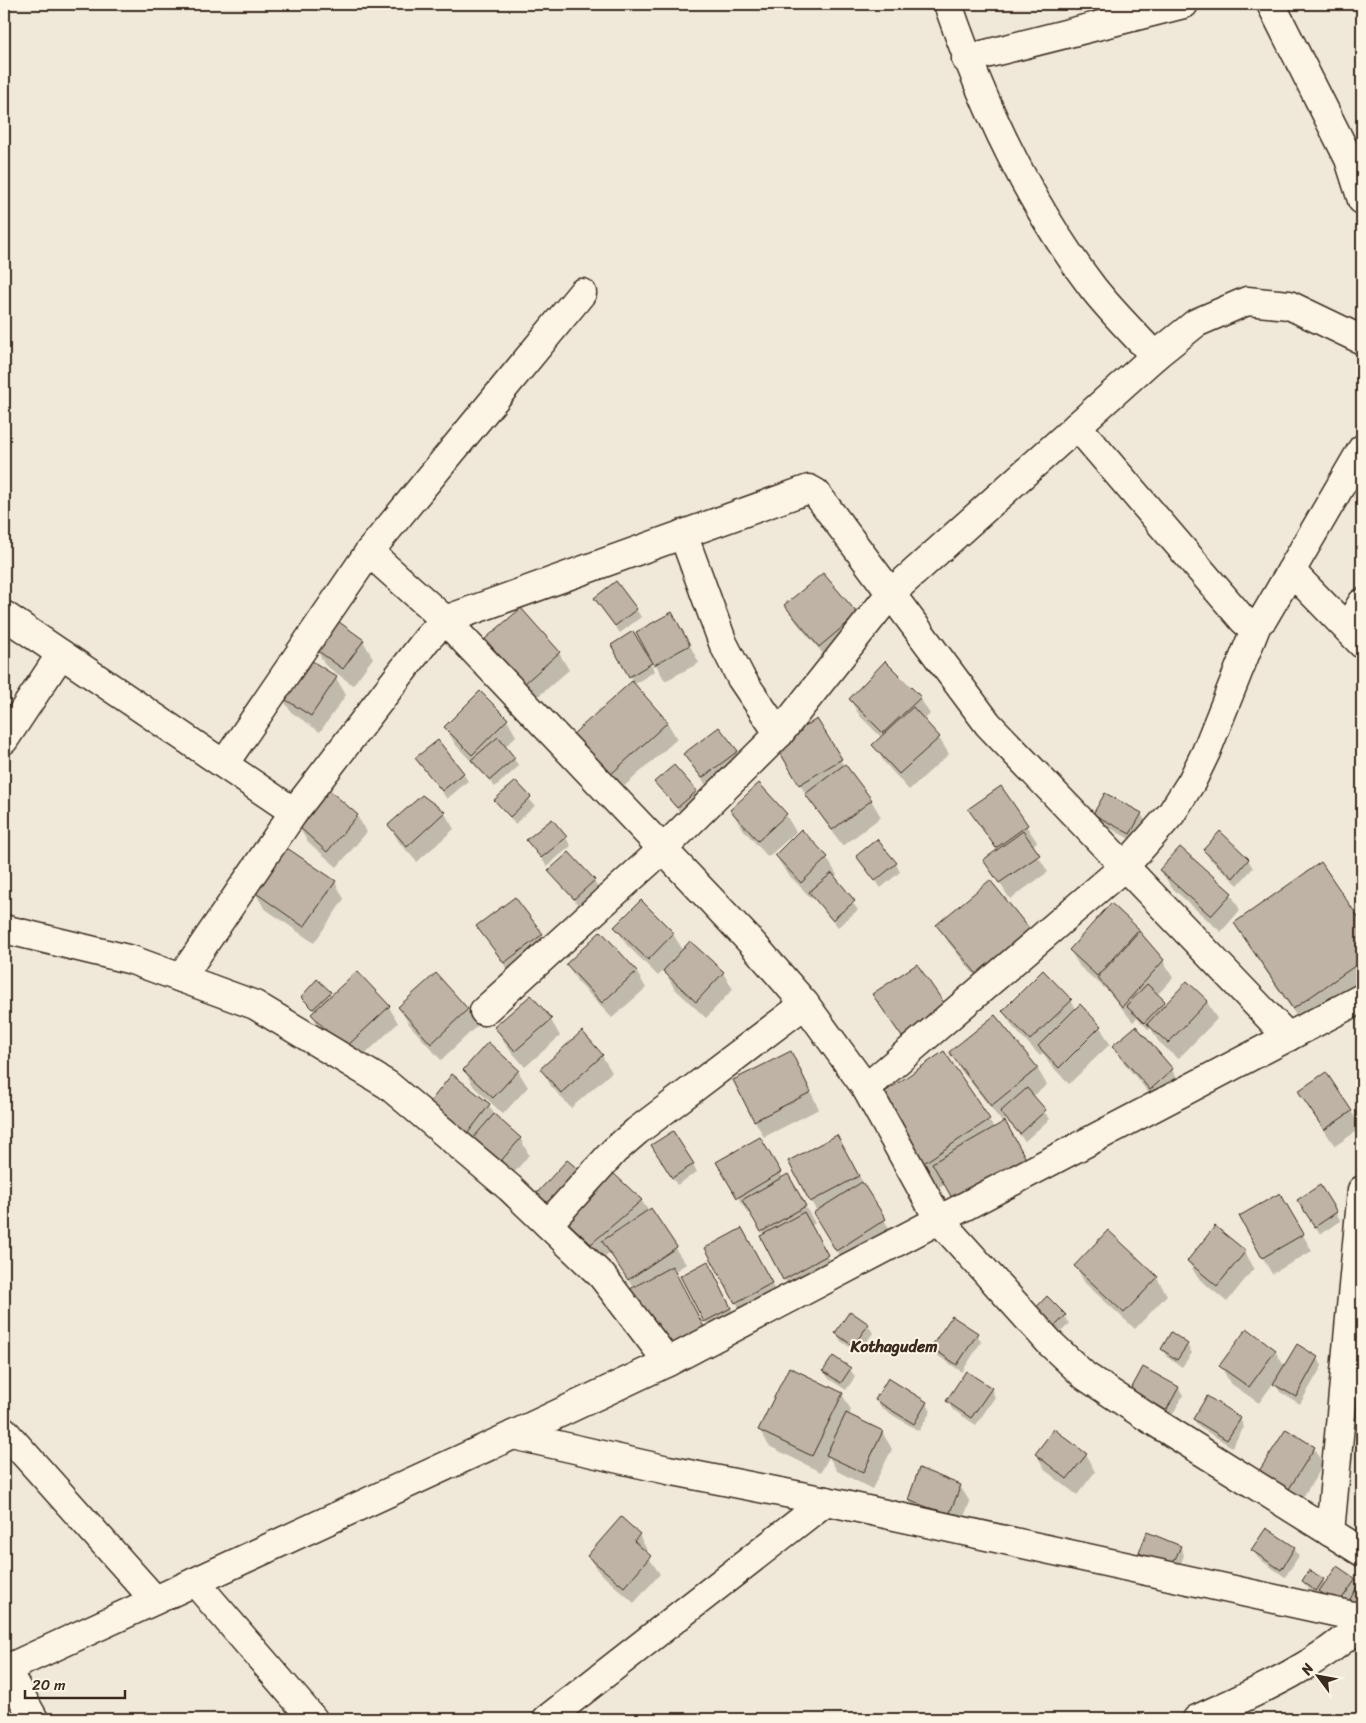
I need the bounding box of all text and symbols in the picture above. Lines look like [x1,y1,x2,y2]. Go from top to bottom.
district label: Kothagudem [850,1332,937,1361]
north arrow [1294,1650,1344,1700]
text: N [1294,1658,1321,1681]
scale bar [25,1668,125,1700]
text: 20 m [32,1672,66,1698]

